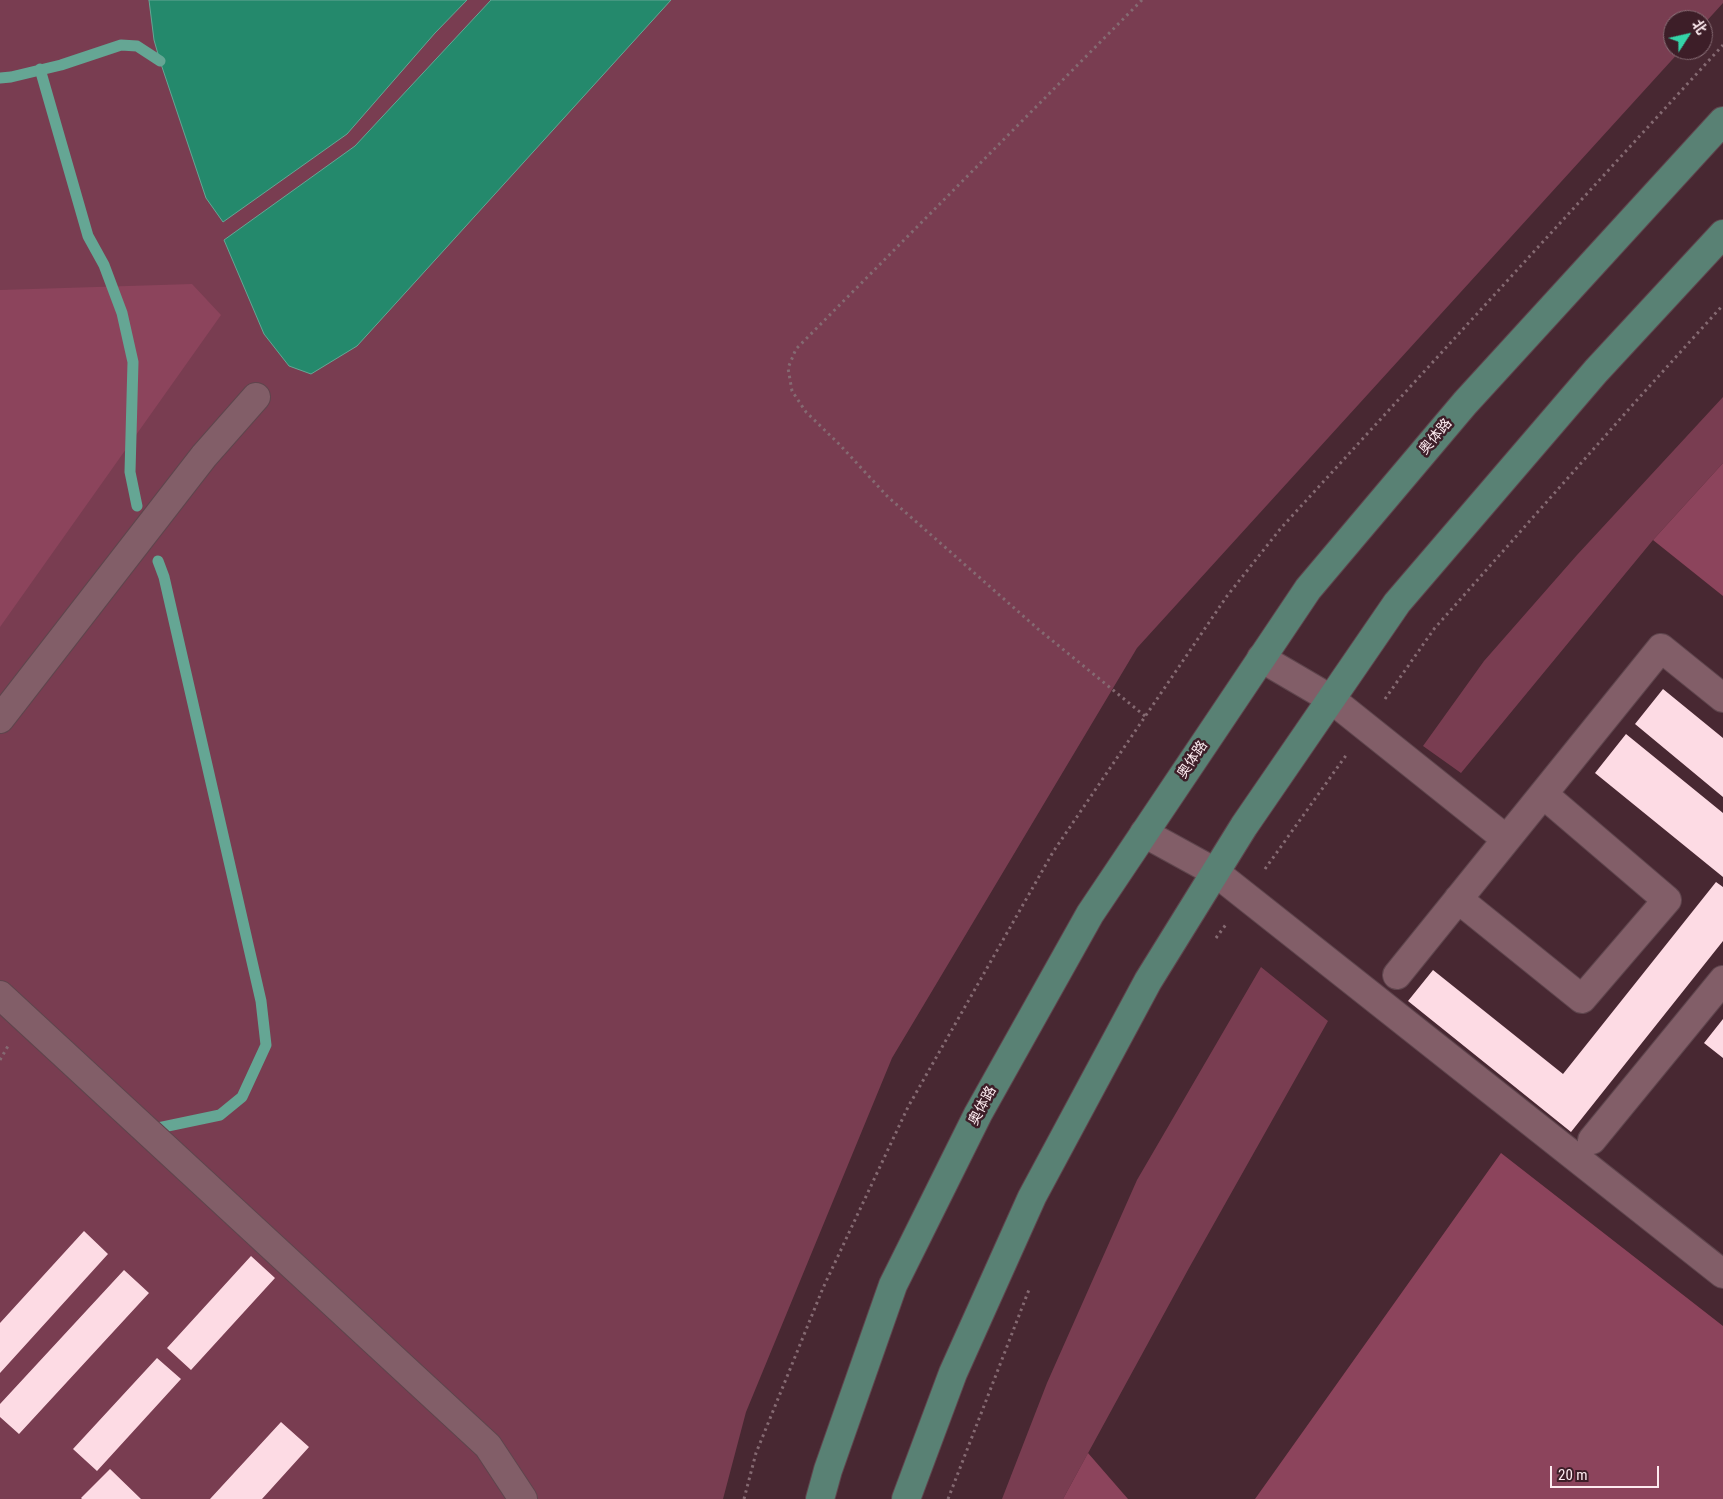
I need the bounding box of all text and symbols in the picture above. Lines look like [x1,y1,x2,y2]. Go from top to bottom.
north arrow [1663,10,1713,60]
text: 北 [1689,17,1710,37]
street label: 奥体路 [1416,416,1456,458]
street label: 奥体路 [1174,738,1212,782]
street label: 奥体路 [966,1084,1000,1128]
scale bar [1553,1456,1662,1488]
text: 20 m [1558,1466,1588,1484]

